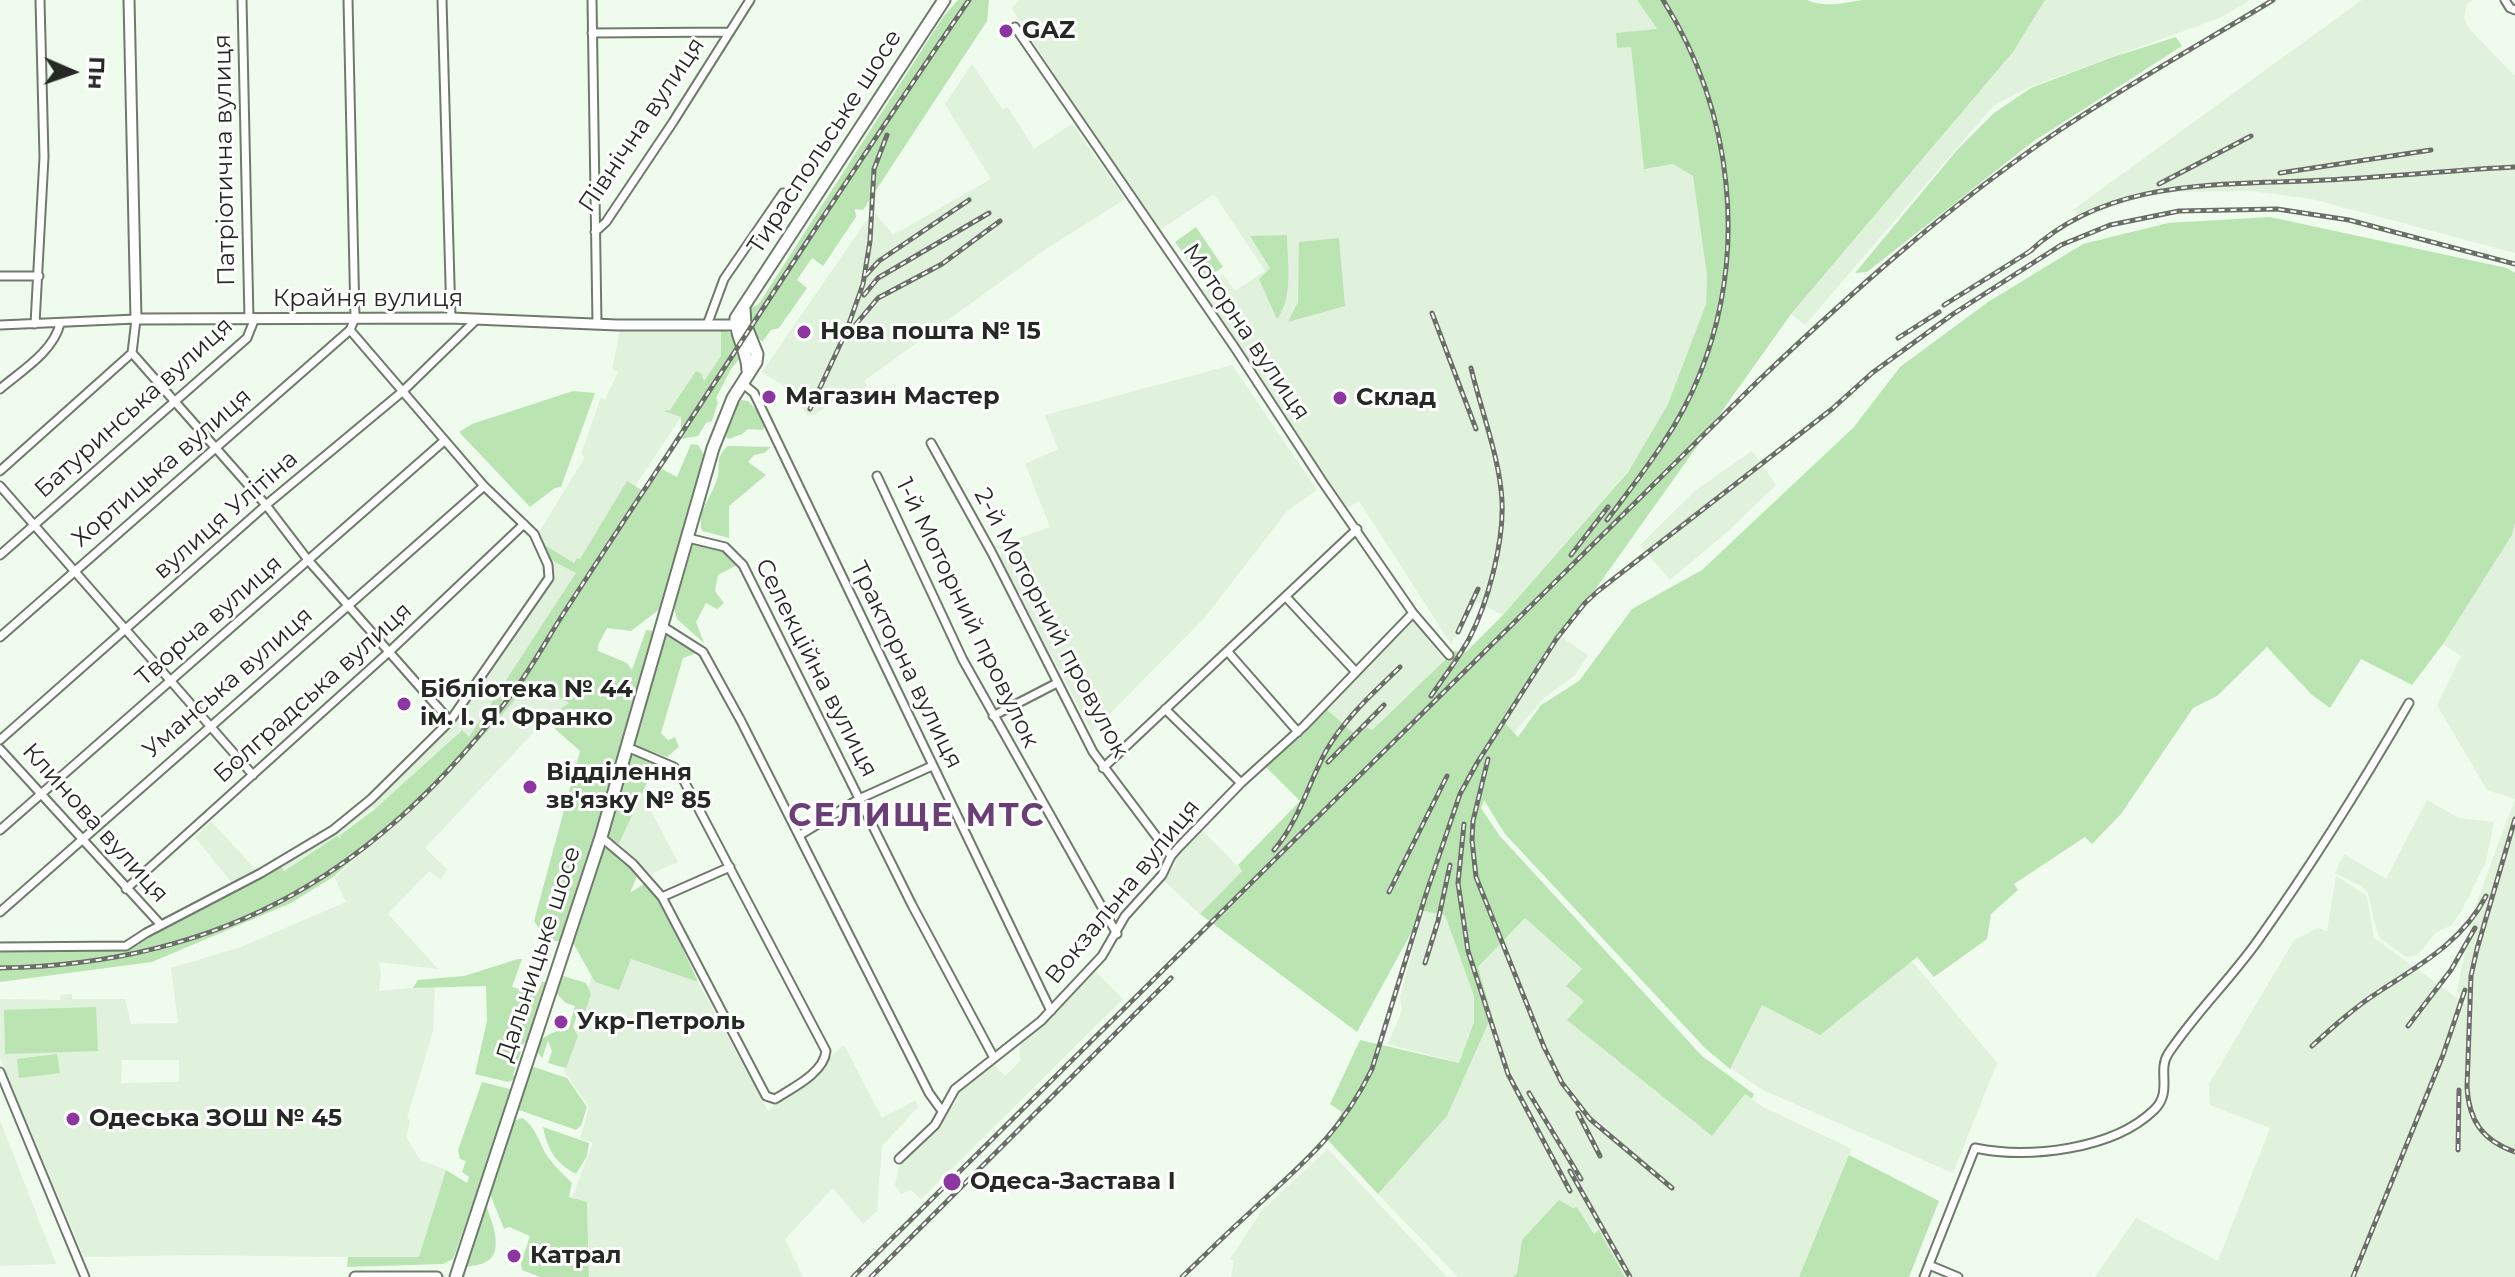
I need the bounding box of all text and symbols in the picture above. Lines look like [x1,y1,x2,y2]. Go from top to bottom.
place label: GAZ [1022,17,1075,45]
marker: GAZ [997,22,1015,40]
street label: Тираспольське шосе [742,24,908,260]
north arrow [32,32,112,112]
street label: Північна вулиця [573,32,711,218]
street label: Патріотична вулиця [208,34,242,286]
text: Пн [82,56,111,90]
street label: Моторна вулиця [1176,238,1316,426]
street label: Крайня вулиця [273,285,463,313]
street label: Батуринська вулиця [29,312,239,504]
place label: Нова пошта № 15 [820,318,1041,346]
marker: Нова пошта № 15 [795,323,813,341]
street label: Хортицька вулиця [67,382,257,554]
place label: Магазин Мастер [785,383,1000,411]
place label: Склад [1356,384,1436,412]
marker: Магазин Мастер [760,388,778,406]
marker: Склад [1331,389,1349,407]
street label: вулиця Улітіна [148,445,304,585]
street label: 1-й Моторний провулок [889,474,1045,752]
street label: 2-й Моторний провулок [968,483,1134,763]
street label: Творча вулиця [130,550,288,692]
street label: Селекційна вулиця [748,554,884,782]
street label: Тракторна вулиця [843,557,969,773]
street label: Болградська вулиця [208,597,418,789]
street label: Уманська вулиця [137,601,319,765]
place label: Бібліотека № 44 ім. І. Я. Франко [420,676,633,732]
marker: Бібліотека № 44 ім. І. Я. Франко [395,695,413,713]
street label: Клинова вулиця [16,737,174,909]
place label: Відділення зв'язку № 85 [546,759,711,815]
marker: Відділення зв'язку № 85 [521,778,539,796]
street label: Вокзальна вулиця [1040,794,1206,990]
district label: CЕЛИЩЕ МТС [788,798,1046,836]
street label: Дальницьке шосе [491,843,587,1065]
place label: Укр-Петроль [577,1008,745,1036]
marker: Укр-Петроль [552,1013,570,1031]
place label: Одеська ЗОШ № 45 [89,1105,342,1133]
marker: Одеська ЗОШ № 45 [64,1110,82,1128]
place label: Одеса-Застава I [970,1168,1176,1196]
marker: Одеса-Застава I [941,1171,963,1193]
place label: Катрал [530,1242,621,1270]
marker: Катрал [505,1247,523,1265]

